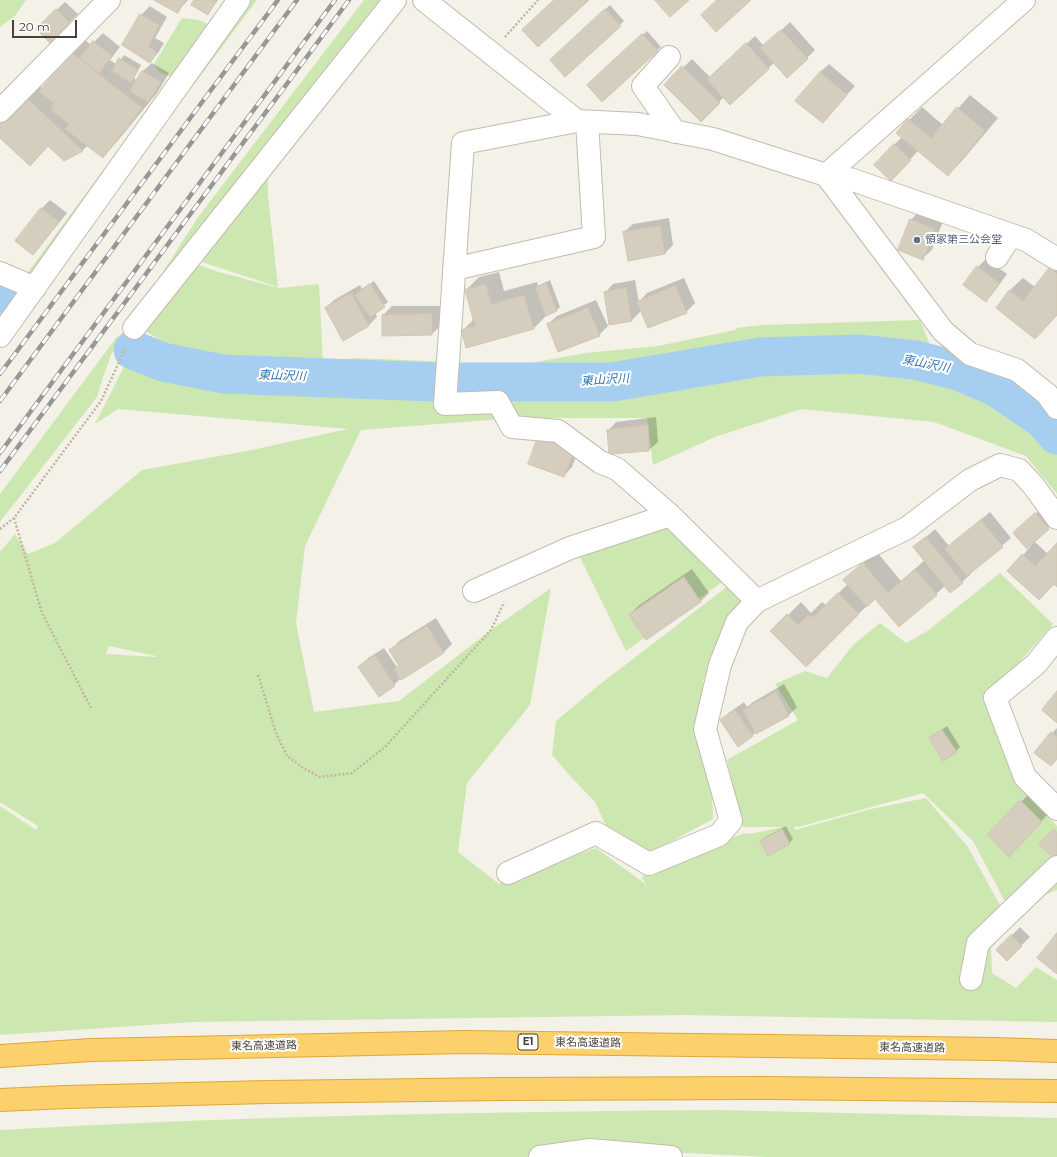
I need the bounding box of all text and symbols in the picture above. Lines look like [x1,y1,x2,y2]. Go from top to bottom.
scale bar [14,12,79,38]
text: 20 m [19,19,50,34]
place label: 領家第三公会堂 [925,233,1002,247]
marker: 領家第三公会堂 [912,235,922,245]
water label: 東山沢川 [901,352,951,376]
water label: 東山沢川 [258,368,306,384]
water label: 東山沢川 [581,371,629,389]
road number: E1 [518,1034,538,1050]
street label: 東名高速道路 [555,1036,621,1050]
street label: 東名高速道路 [231,1039,297,1053]
street label: 東名高速道路 [879,1041,945,1055]

